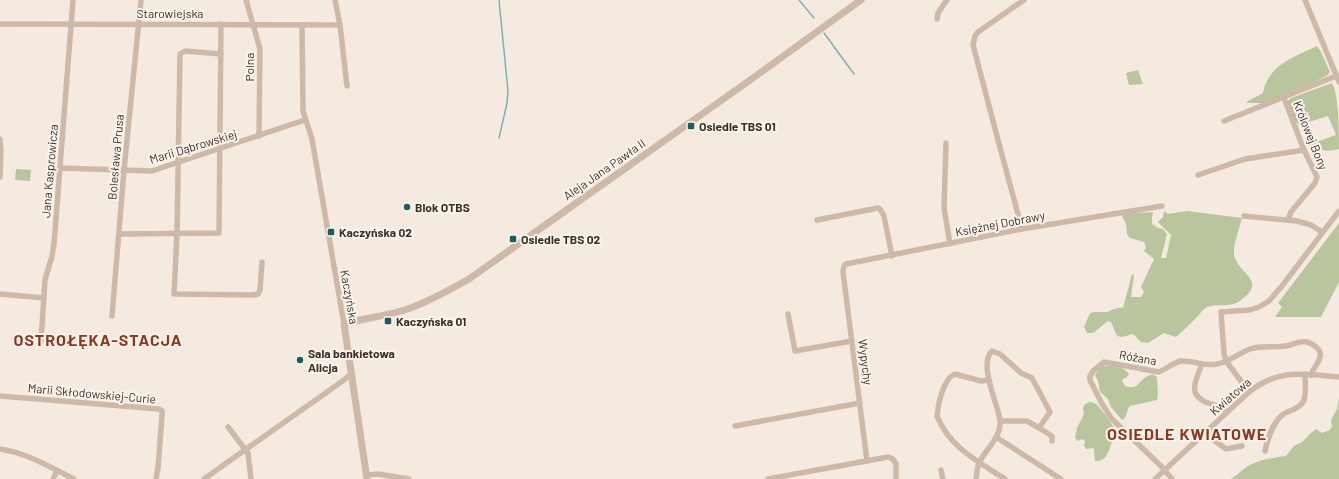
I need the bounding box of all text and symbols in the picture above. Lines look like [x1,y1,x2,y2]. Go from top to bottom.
street label: Starowiejska [137,6,203,20]
street label: Polna [242,53,256,81]
street label: Królowej Bony [1291,98,1331,172]
street label: Bolesława Prusa [104,114,126,200]
place label: Osiedle TBS 01 [699,119,776,133]
marker: Osiedle TBS 01 [686,121,696,131]
street label: Jana Kasprowicza [38,124,60,218]
street label: Marii Dąbrowskiej [148,126,238,166]
street label: Aleja Jana Pawła II [560,136,648,202]
place label: Blok OTBS [415,200,470,214]
marker: Blok OTBS [402,202,412,212]
street label: Księżnej Dobrawy [954,207,1046,239]
place label: Kaczyńska 02 [339,225,412,239]
marker: Kaczyńska 02 [326,227,336,237]
place label: Osiedle TBS 02 [521,232,601,246]
marker: Osiedle TBS 02 [508,234,518,244]
street label: Kaczyńska [338,269,362,325]
place label: Kaczyńska 01 [396,314,466,328]
marker: Kaczyńska 01 [383,316,393,326]
district label: OSTROŁĘKA-STACJA [13,330,183,349]
street label: Wypychy [856,338,876,386]
place label: Sala bankietowa Alicja [308,346,395,374]
street label: Różana [1118,347,1158,367]
marker: Sala bankietowa Alicja [295,355,305,365]
street label: Kwiatowa [1207,374,1253,418]
street label: Marii Skłodowskiej-Curie [27,380,157,406]
district label: OSIEDLE KWIATOWE [1107,424,1267,443]

